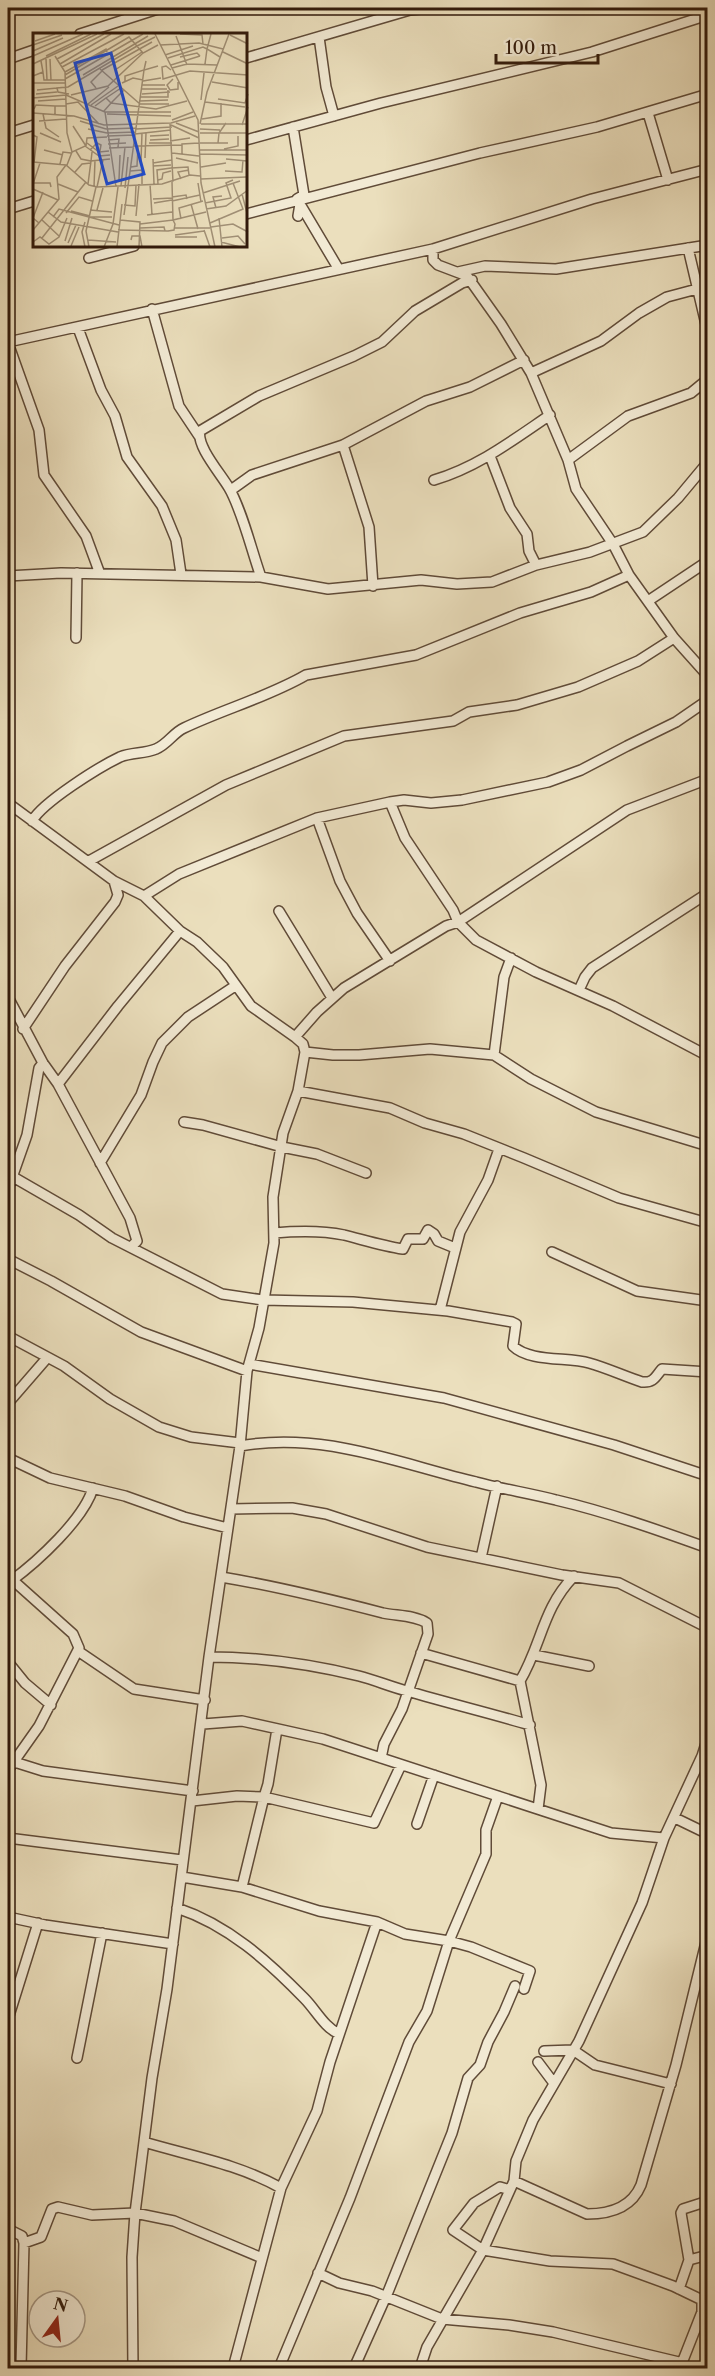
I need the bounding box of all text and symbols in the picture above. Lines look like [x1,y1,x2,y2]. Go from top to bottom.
scale bar [496,27,598,65]
inset map [33,33,248,248]
text: 100 m [505,37,557,59]
north arrow [27,2289,87,2349]
text: N [52,2293,70,2316]

